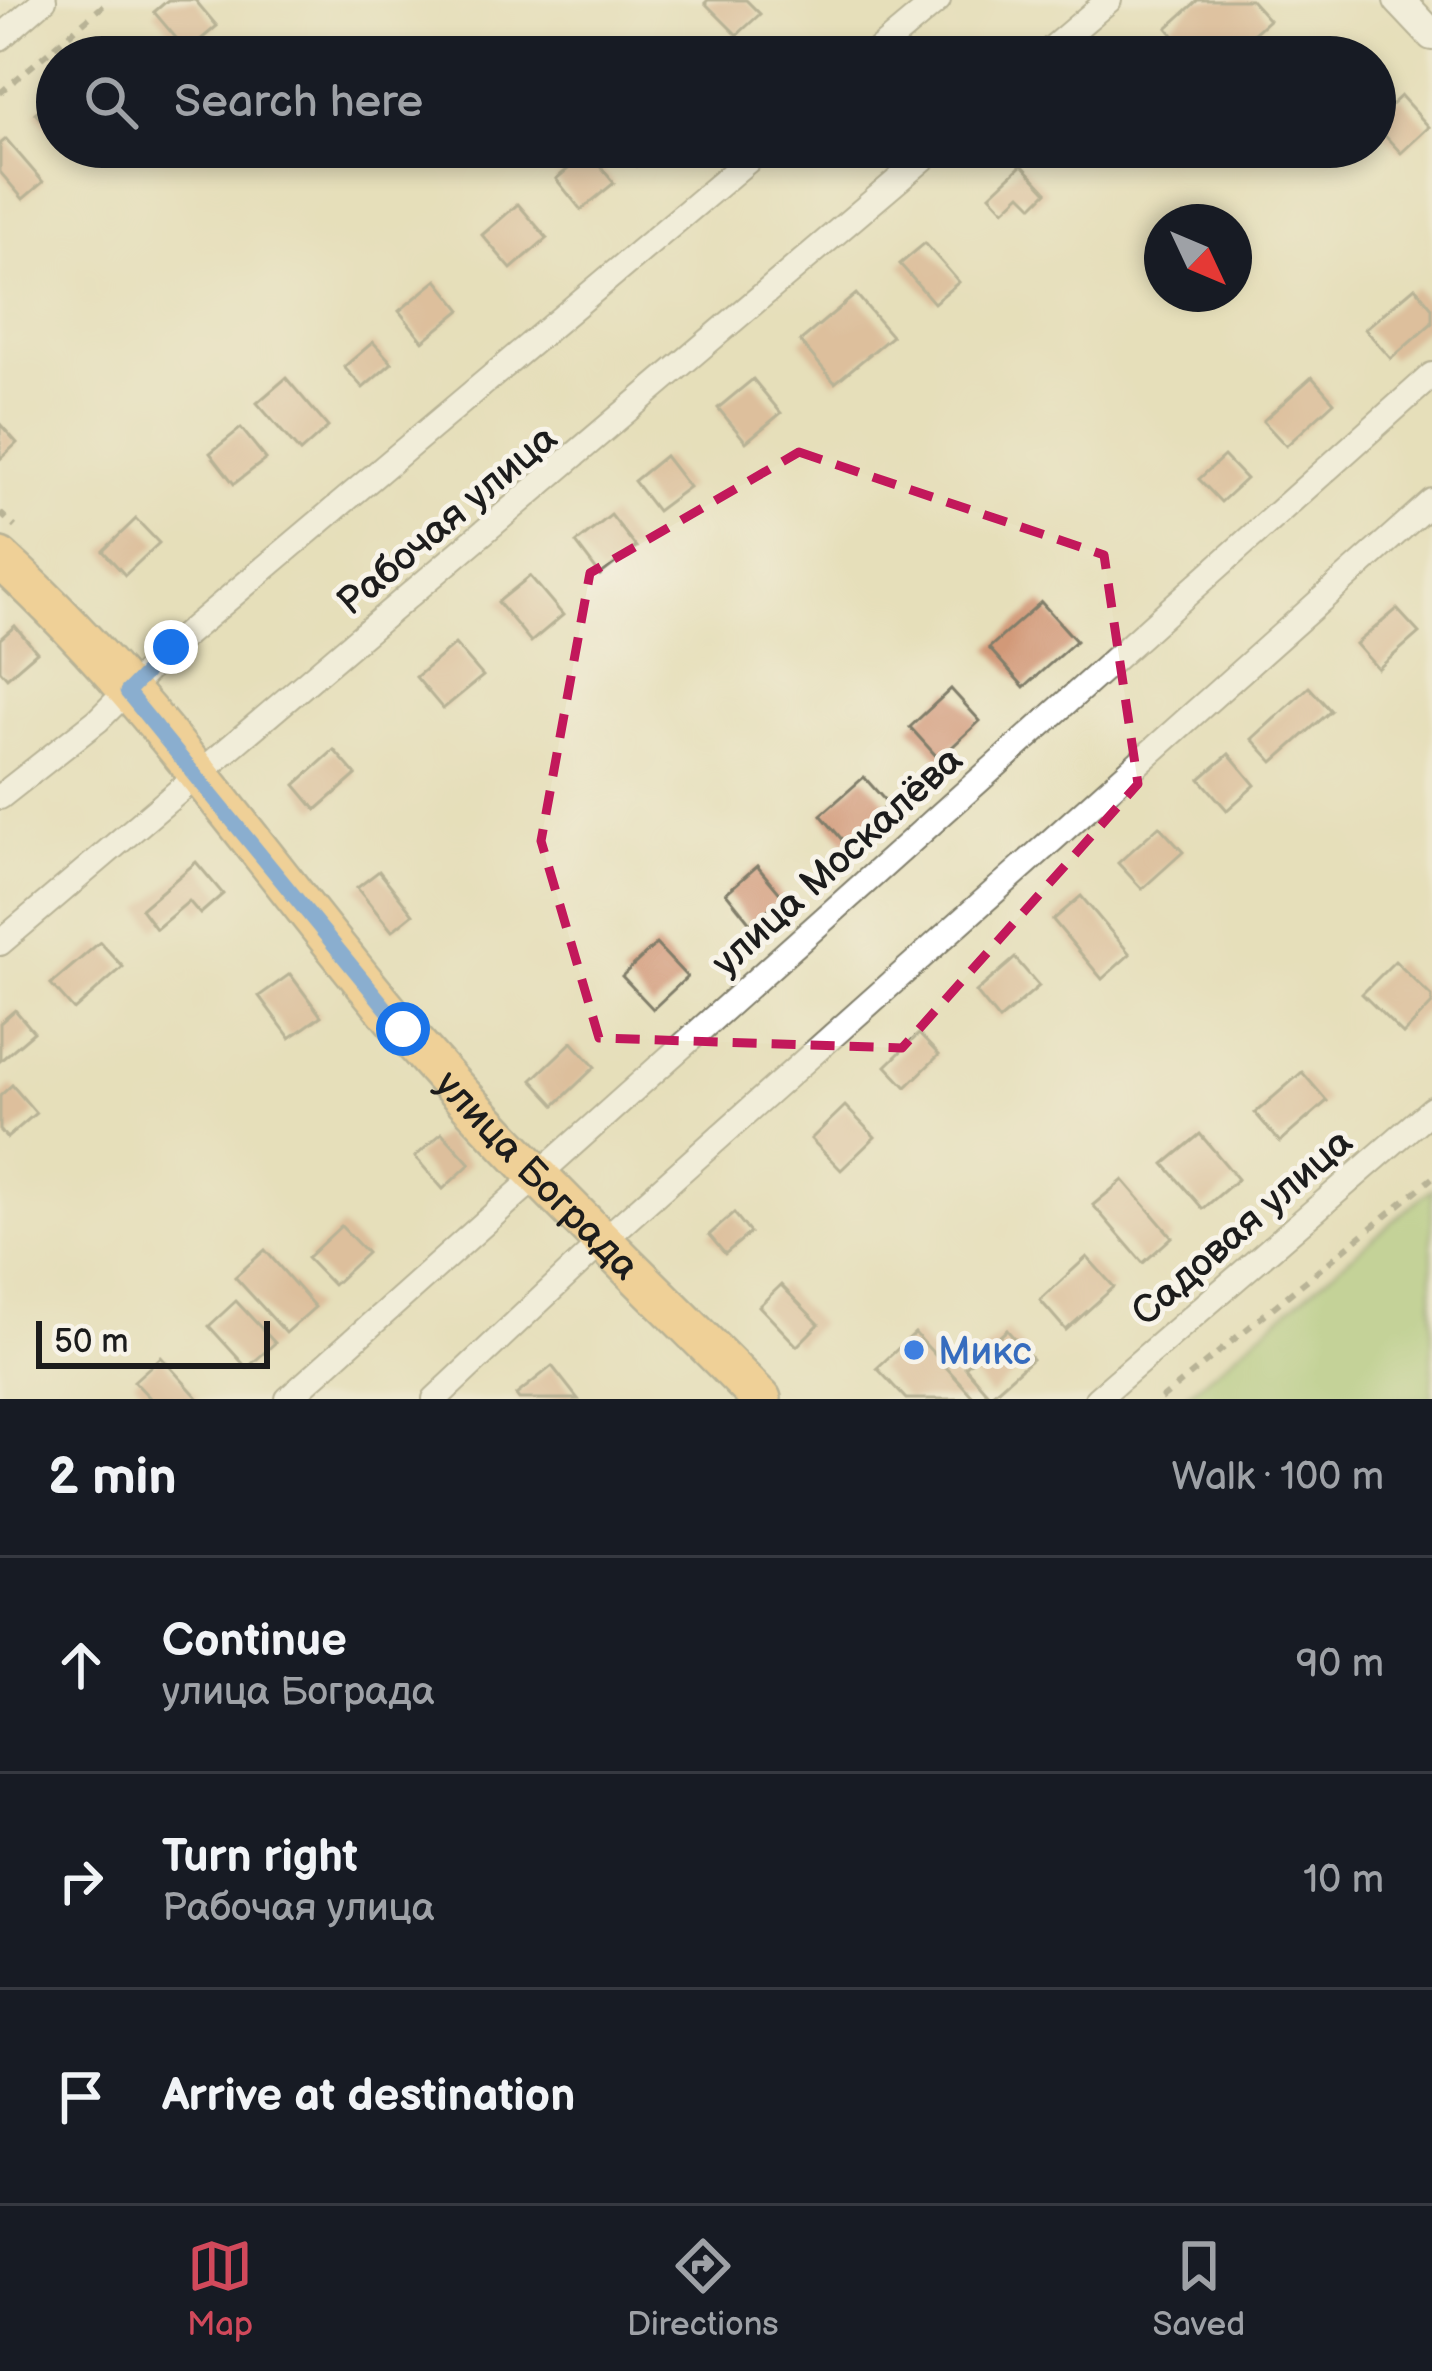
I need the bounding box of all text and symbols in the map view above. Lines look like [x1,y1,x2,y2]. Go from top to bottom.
search box [36,36,1396,168]
icon: search [78,69,144,135]
text: Search here [174,75,423,130]
north arrow [1144,204,1252,312]
street label: Рабочая улица [328,415,567,627]
route end [144,620,198,674]
street label: улица Москалёва [703,737,973,987]
route start [376,1002,430,1056]
street label: улица Бограда [425,1062,648,1290]
street label: Садовая улица [1123,1119,1363,1337]
scale bar [36,1315,270,1368]
text: 50 m [54,1322,129,1362]
place label: Микс [938,1329,1032,1376]
marker: Микс [901,1337,927,1363]
text: 2 min [48,1447,177,1508]
text: Walk · 100 m [1172,1454,1384,1501]
text: Continue [162,1614,347,1669]
icon: ahead [48,1632,114,1698]
text: 90 m [1296,1641,1384,1688]
text: улица Бограда [162,1669,435,1716]
text: Turn right [162,1830,358,1885]
icon: right [48,1848,114,1914]
text: 10 m [1303,1857,1384,1904]
text: Рабочая улица [162,1885,435,1932]
icon: arrive [48,2064,114,2130]
text: Arrive at destination [162,2069,575,2124]
tab: Map [187,2233,253,2345]
tab: Directions [627,2233,779,2345]
tab: Saved [1152,2233,1245,2345]

